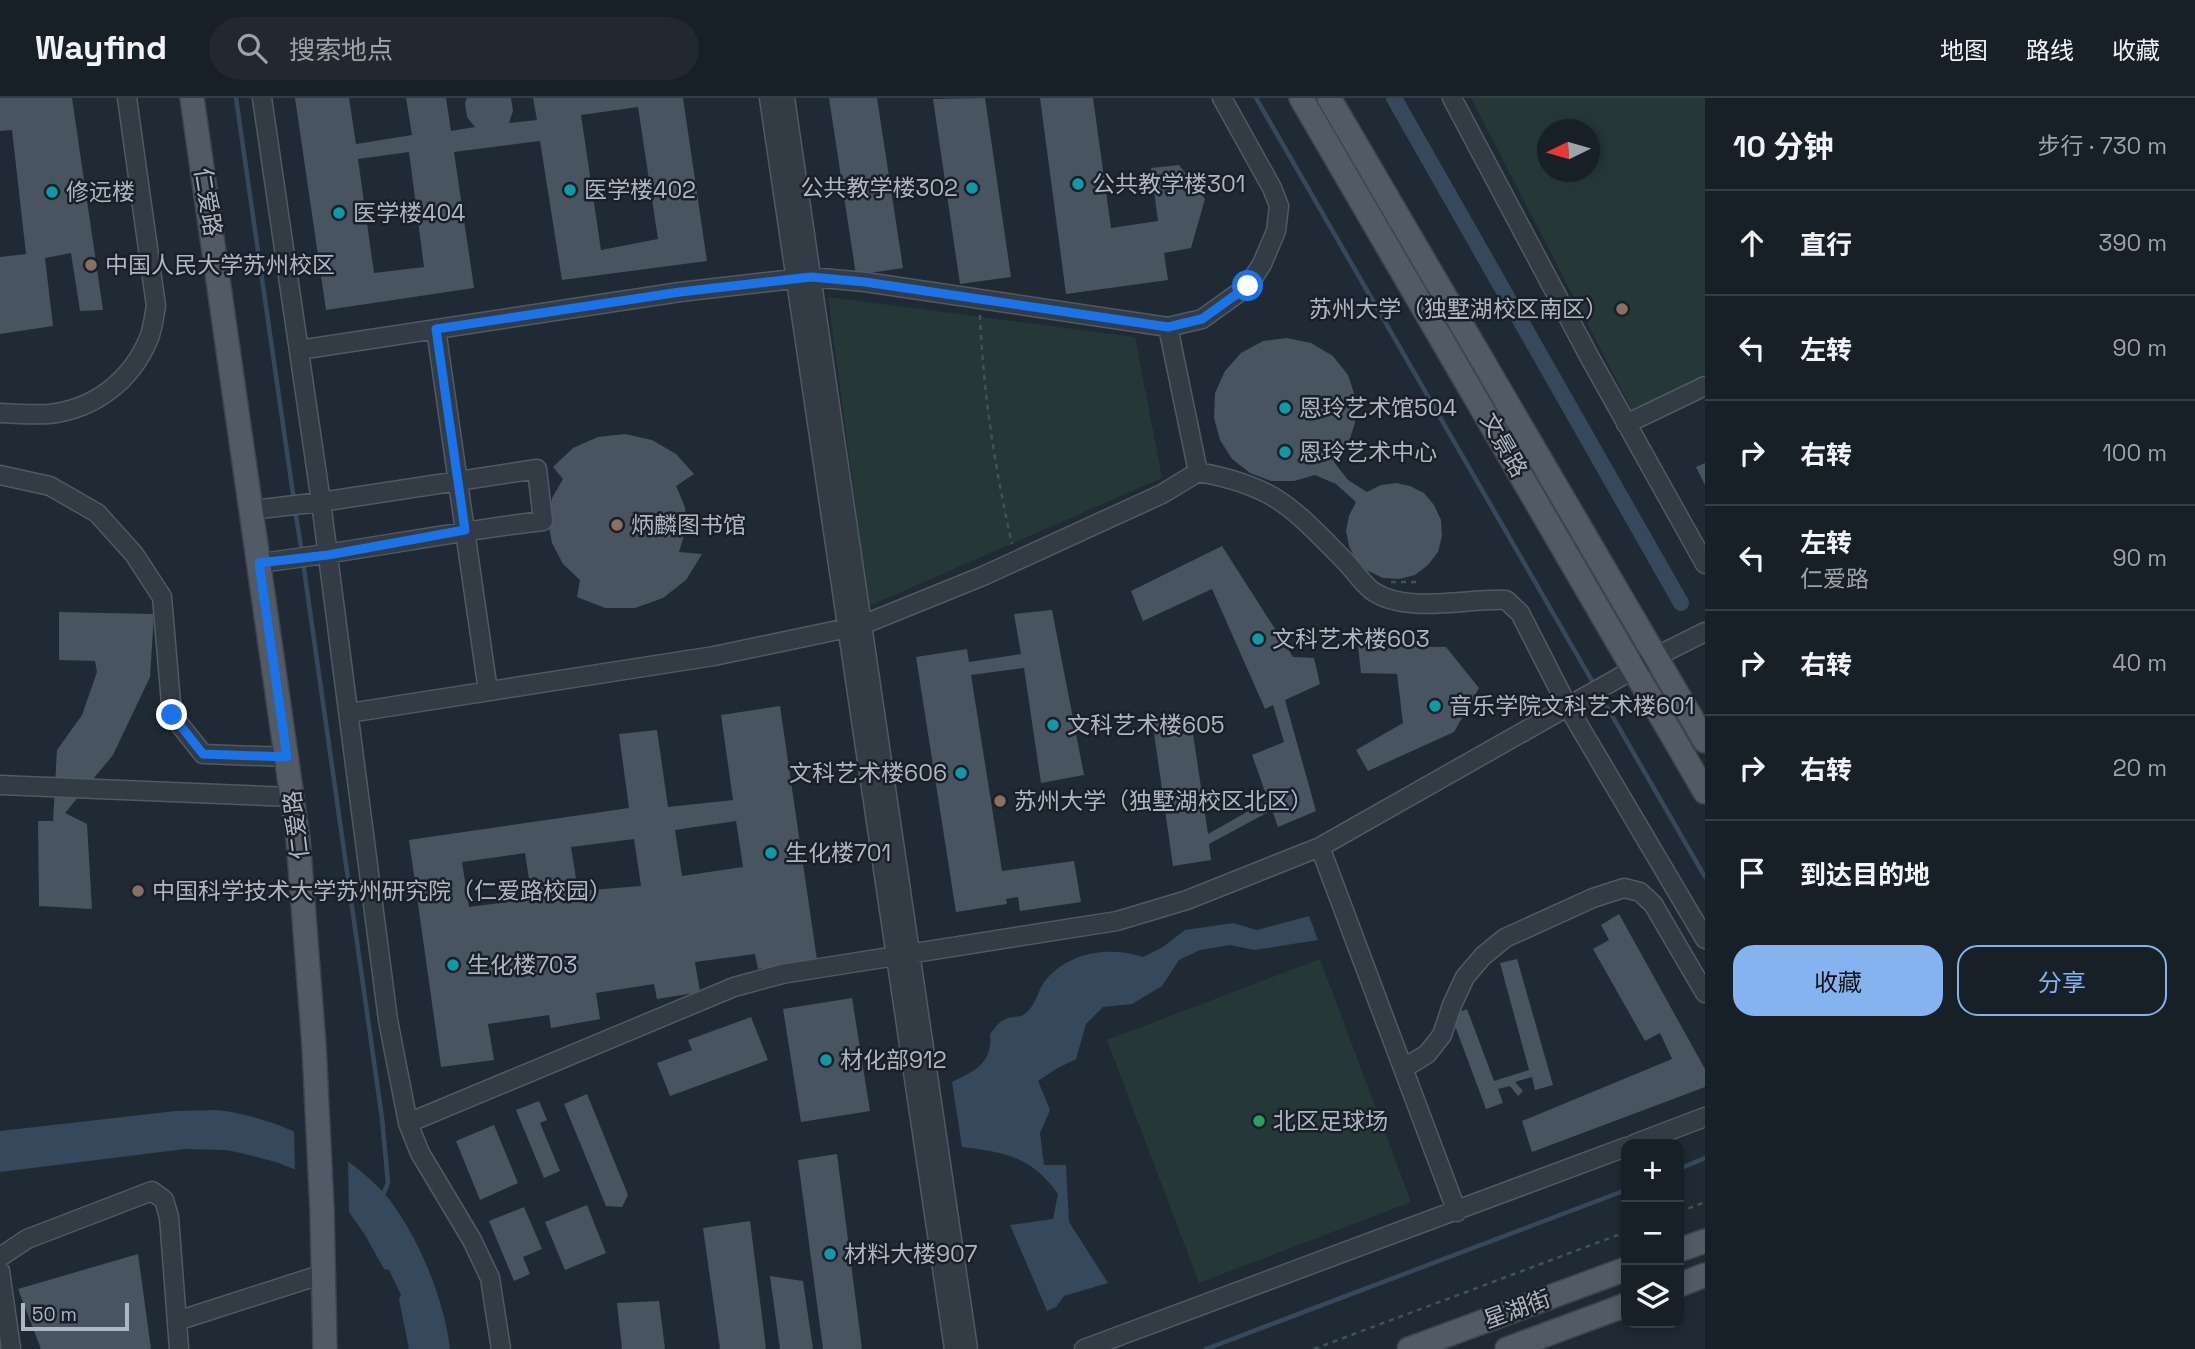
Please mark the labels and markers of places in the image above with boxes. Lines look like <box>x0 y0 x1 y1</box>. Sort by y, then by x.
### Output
place label: 公共教学楼301 <box>1092 169 1245 199</box>
place label: 公共教学楼302 <box>800 173 958 203</box>
place label: 医学楼402 <box>584 175 696 205</box>
marker: 公共教学楼301 <box>1070 176 1086 192</box>
place label: 修远楼 <box>66 177 135 207</box>
marker: 公共教学楼302 <box>964 180 980 196</box>
marker: 医学楼402 <box>562 182 578 198</box>
marker: 修远楼 <box>44 184 60 200</box>
place label: 医学楼404 <box>353 198 466 228</box>
marker: 医学楼404 <box>331 205 347 221</box>
place label: 中国人民大学苏州校区 <box>105 250 335 280</box>
marker: 中国人民大学苏州校区 <box>83 257 99 273</box>
place label: 苏州大学（独墅湖校区南区） <box>1309 294 1608 324</box>
marker: 苏州大学（独墅湖校区南区） <box>1614 301 1630 317</box>
place label: 恩玲艺术馆504 <box>1299 393 1457 423</box>
marker: 恩玲艺术馆504 <box>1277 400 1293 416</box>
place label: 恩玲艺术中心 <box>1299 437 1437 467</box>
marker: 恩玲艺术中心 <box>1277 444 1293 460</box>
place label: 炳麟图书馆 <box>631 510 746 540</box>
marker: 炳麟图书馆 <box>609 517 625 533</box>
place label: 文科艺术楼603 <box>1272 624 1430 654</box>
marker: 文科艺术楼603 <box>1250 631 1266 647</box>
place label: 音乐学院文科艺术楼601 <box>1449 691 1694 721</box>
marker: 音乐学院文科艺术楼601 <box>1427 698 1443 714</box>
place label: 文科艺术楼605 <box>1067 710 1225 740</box>
marker: 文科艺术楼605 <box>1045 717 1061 733</box>
place label: 文科艺术楼606 <box>789 758 947 788</box>
marker: 文科艺术楼606 <box>953 765 969 781</box>
place label: 苏州大学（独墅湖校区北区） <box>1014 786 1313 816</box>
marker: 苏州大学（独墅湖校区北区） <box>992 793 1008 809</box>
place label: 生化楼701 <box>785 838 891 868</box>
marker: 生化楼701 <box>763 845 779 861</box>
place label: 中国科学技术大学苏州研究院（仁爱路校园） <box>152 876 612 906</box>
marker: 中国科学技术大学苏州研究院（仁爱路校园） <box>130 883 146 899</box>
place label: 生化楼703 <box>467 950 577 980</box>
marker: 生化楼703 <box>445 957 461 973</box>
place label: 材化部912 <box>840 1045 947 1075</box>
marker: 材化部912 <box>818 1052 834 1068</box>
place label: 北区足球场 <box>1273 1106 1388 1136</box>
marker: 北区足球场 <box>1251 1113 1267 1129</box>
place label: 材料大楼907 <box>844 1239 977 1269</box>
marker: 材料大楼907 <box>822 1246 838 1262</box>

